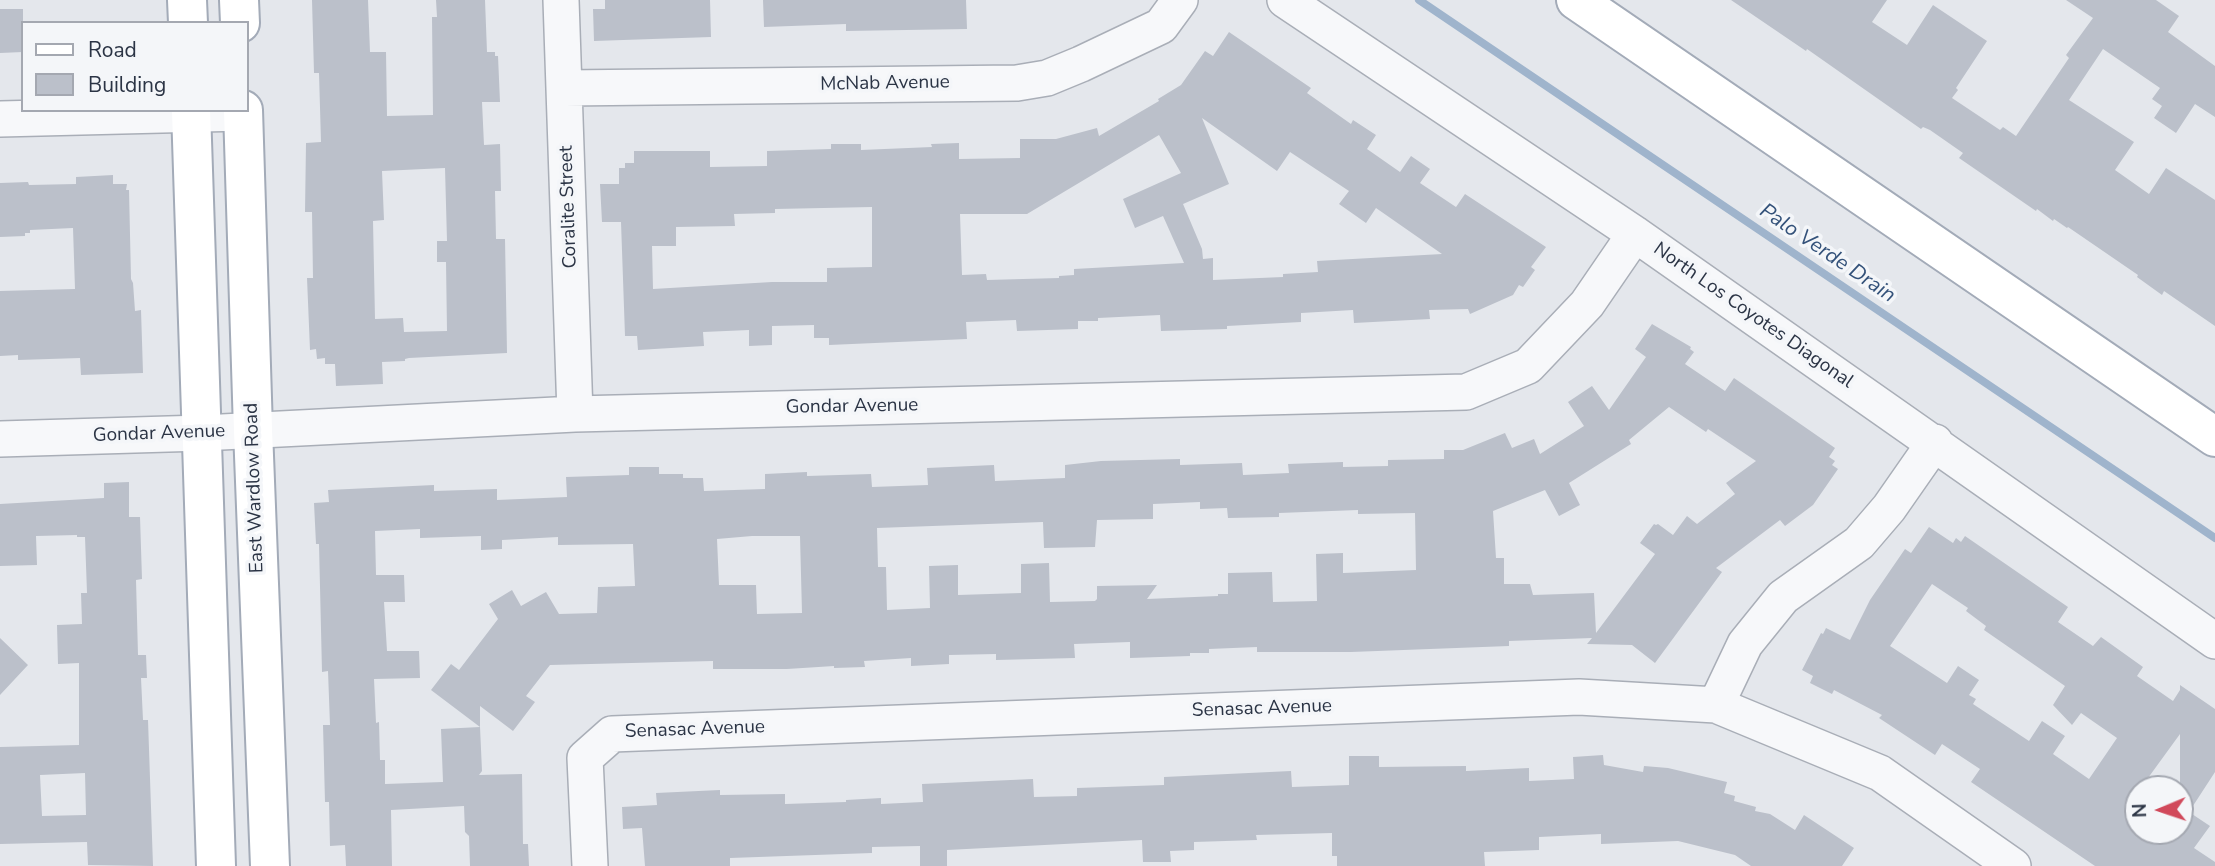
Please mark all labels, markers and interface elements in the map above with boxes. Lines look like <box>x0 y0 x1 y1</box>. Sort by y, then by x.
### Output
legend <box>21 21 248 112</box>
text: Road <box>88 36 137 64</box>
text: Building <box>88 71 166 99</box>
street label: McNab Avenue <box>820 71 950 97</box>
street label: Coralite Street <box>555 145 583 269</box>
water label: Palo Verde Drain <box>1754 199 1900 309</box>
street label: North Los Coyotes Diagonal <box>1649 238 1857 394</box>
street label: Gondar Avenue <box>785 394 919 420</box>
street label: East Wardlow Road <box>241 403 269 573</box>
street label: Gondar Avenue <box>92 420 226 448</box>
street label: Senasac Avenue <box>1192 695 1332 723</box>
street label: Senasac Avenue <box>625 716 765 744</box>
north arrow <box>2124 775 2194 845</box>
text: N <box>2127 803 2153 818</box>

